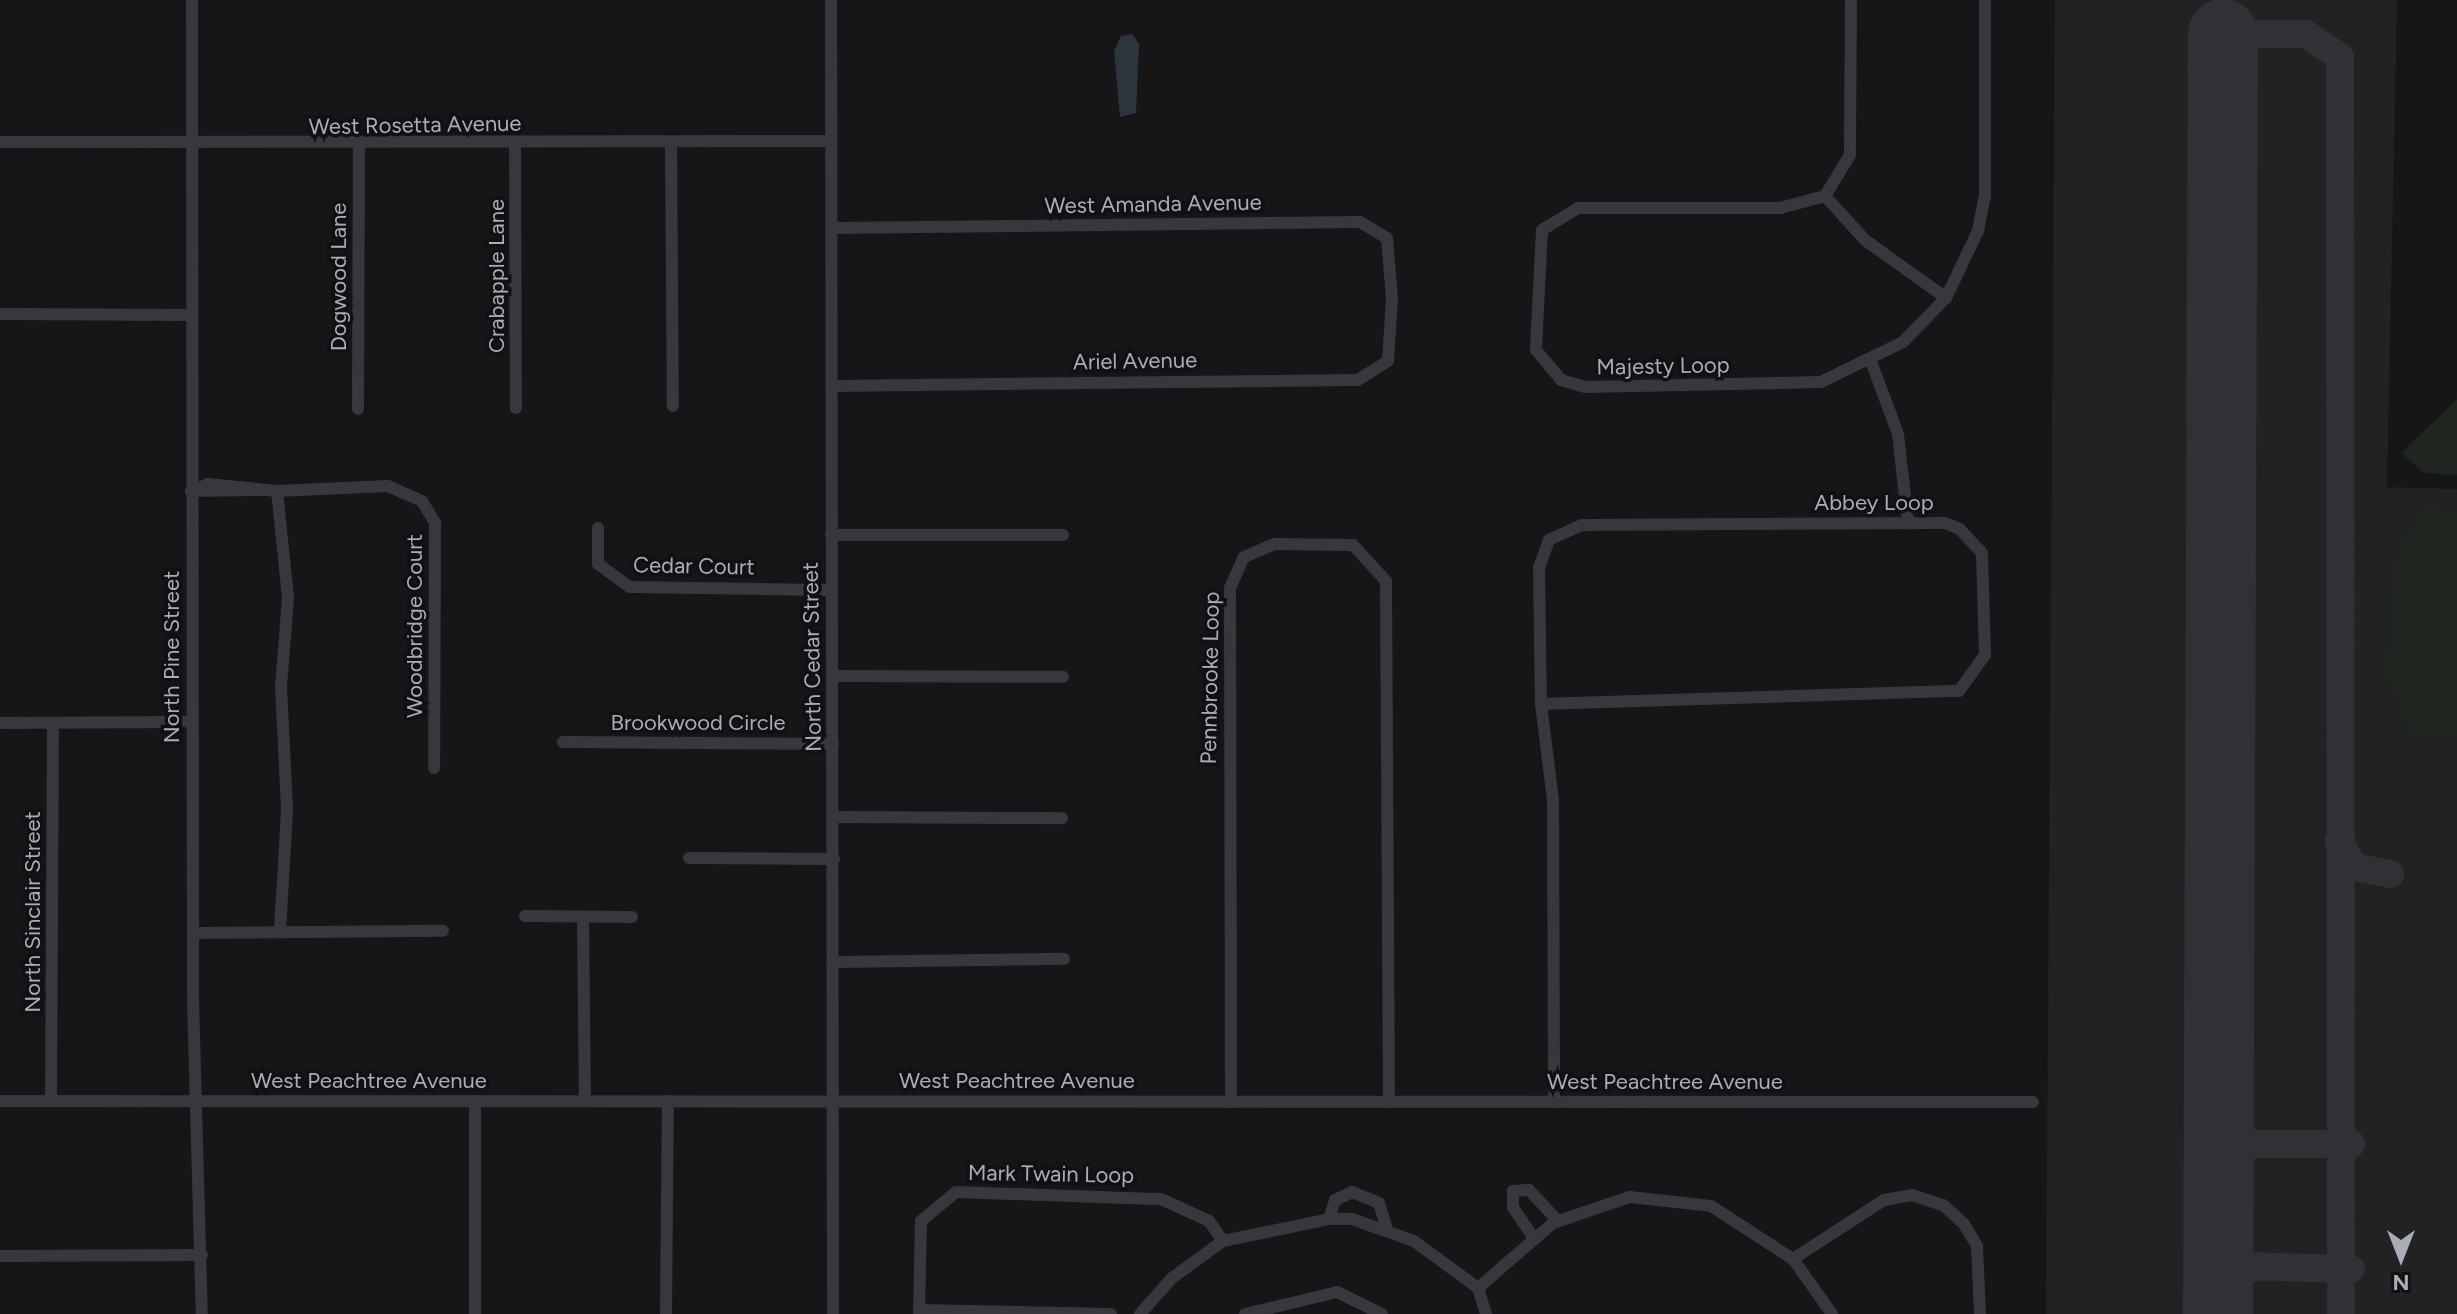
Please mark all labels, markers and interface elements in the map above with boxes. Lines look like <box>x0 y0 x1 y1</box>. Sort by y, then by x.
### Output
street label: West Rosetta Avenue <box>308 110 522 140</box>
street label: West Amanda Avenue <box>1044 189 1262 219</box>
street label: Crabapple Lane <box>484 199 510 353</box>
street label: Dogwood Lane <box>326 203 352 351</box>
street label: Ariel Avenue <box>1073 347 1197 375</box>
street label: Majesty Loop <box>1596 352 1730 380</box>
street label: Abbey Loop <box>1814 490 1934 516</box>
street label: Woodbridge Court <box>402 534 428 718</box>
street label: Cedar Court <box>633 552 755 580</box>
street label: North Cedar Street <box>797 562 827 752</box>
street label: North Pine Street <box>159 571 185 743</box>
street label: Pennbrooke Loop <box>1195 591 1225 765</box>
street label: Brookwood Circle <box>610 710 786 736</box>
street label: North Sinclair Street <box>20 811 46 1013</box>
street label: West Peachtree Avenue <box>251 1068 487 1094</box>
street label: West Peachtree Avenue <box>899 1068 1135 1094</box>
street label: West Peachtree Avenue <box>1547 1069 1783 1095</box>
street label: Mark Twain Loop <box>968 1159 1134 1189</box>
north arrow <box>2361 1218 2441 1298</box>
text: N <box>2393 1269 2410 1296</box>

